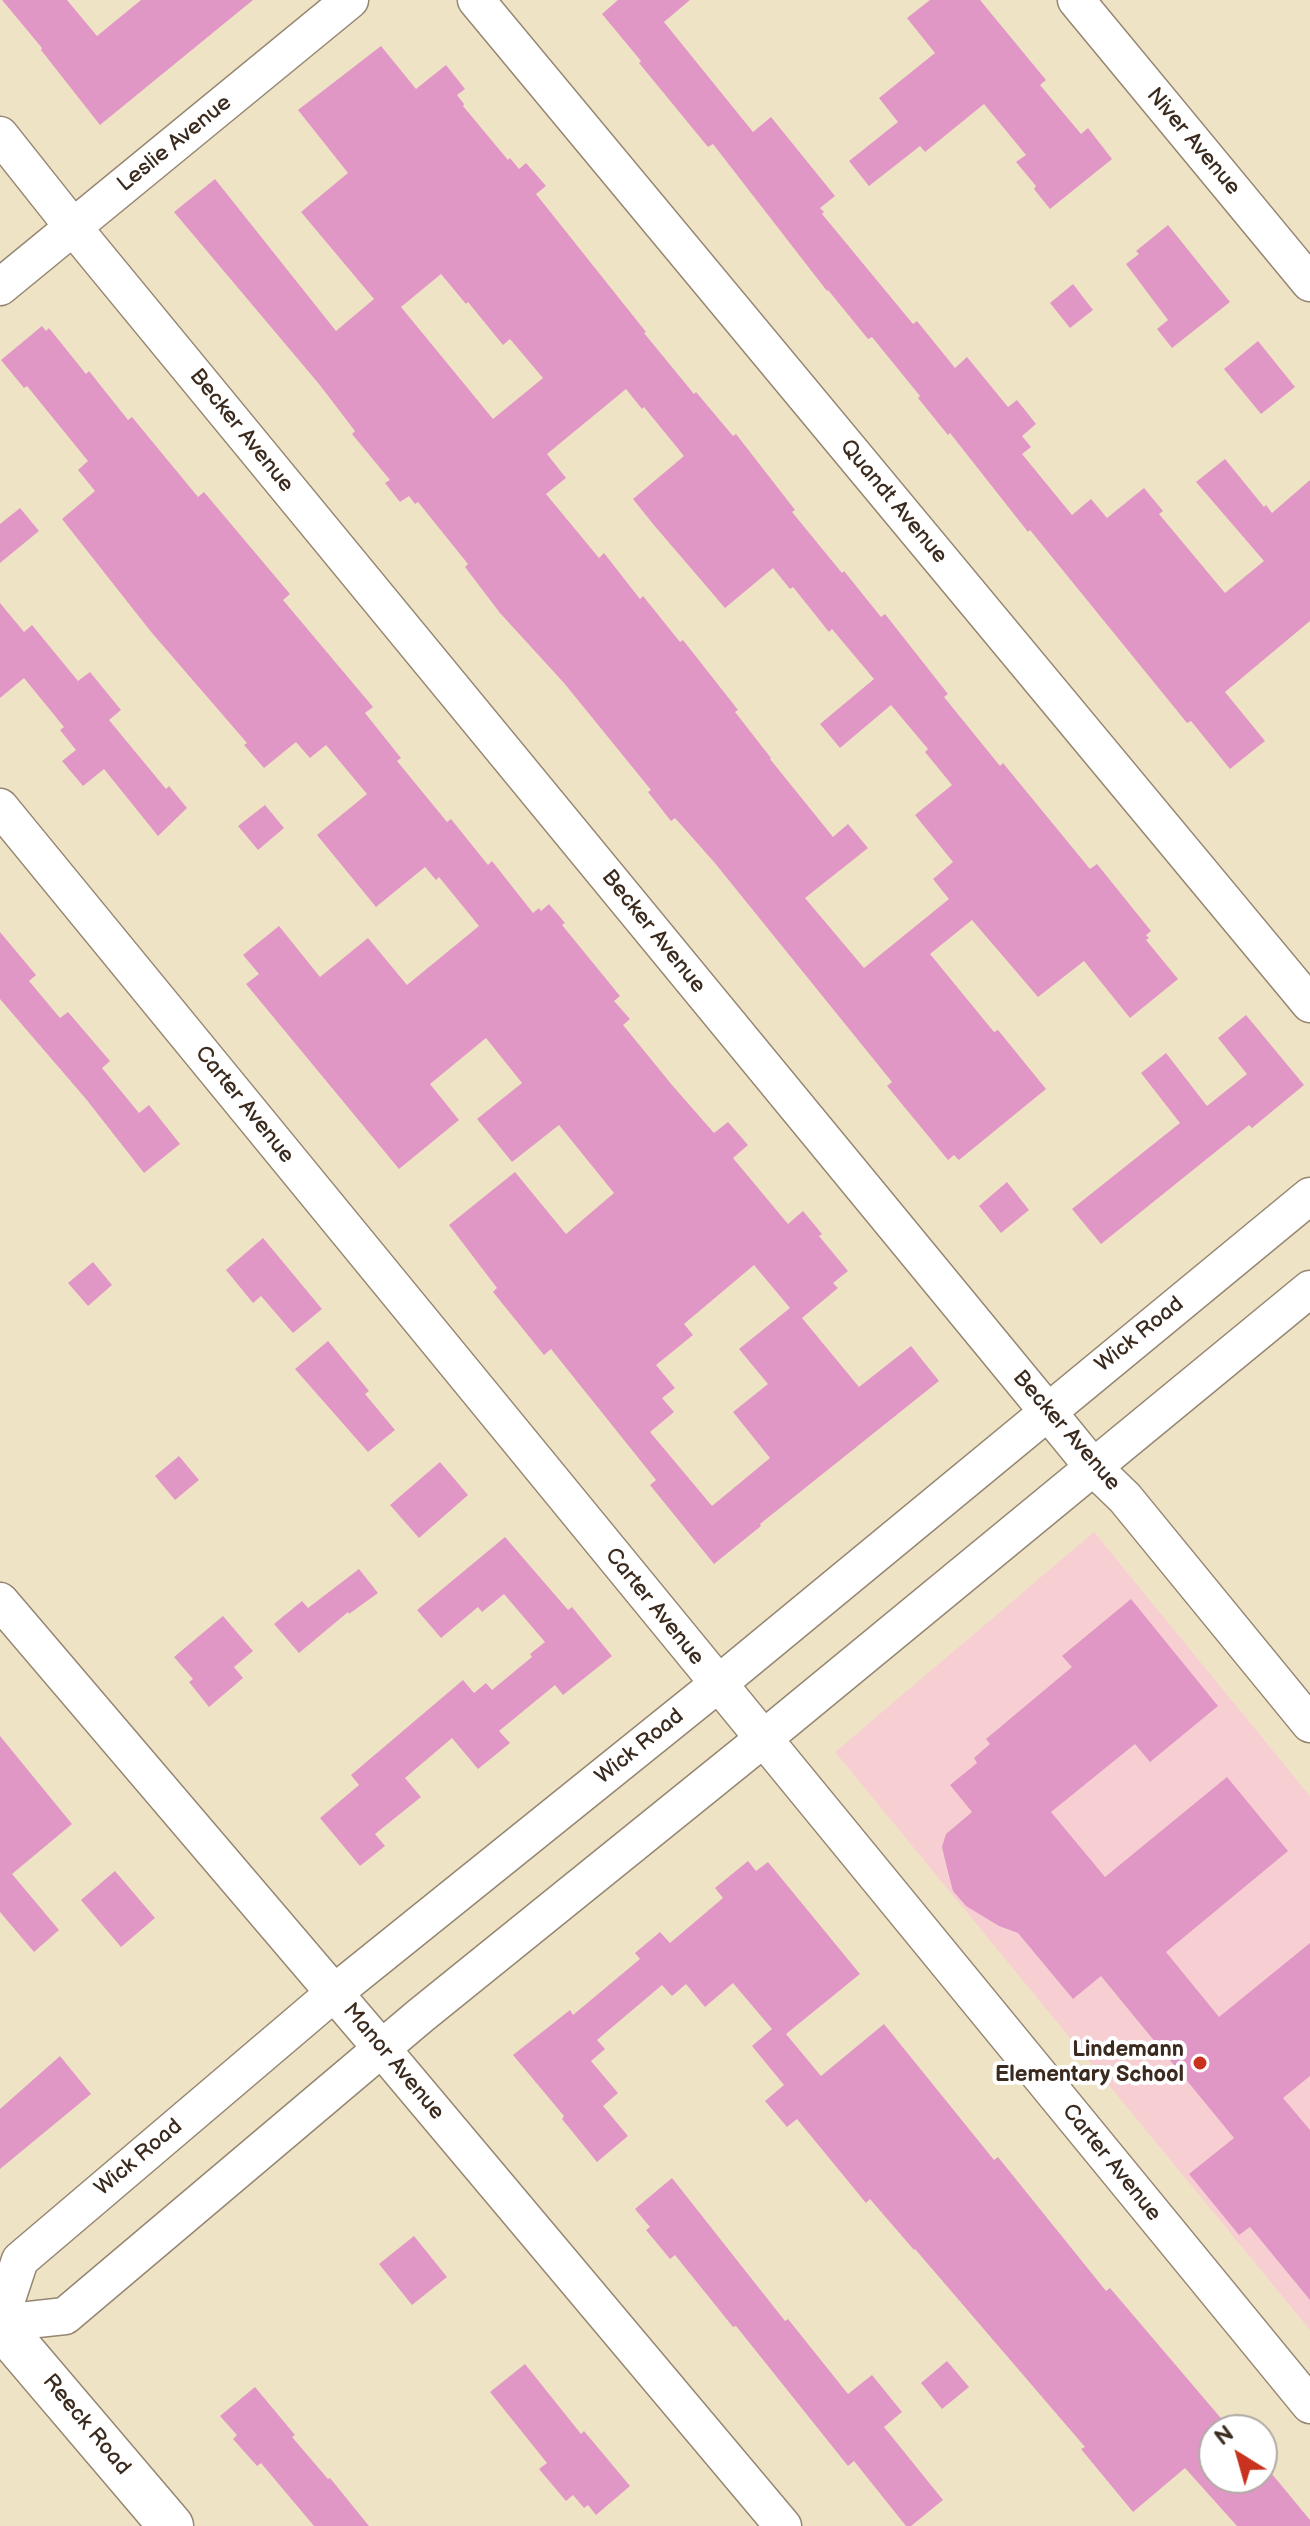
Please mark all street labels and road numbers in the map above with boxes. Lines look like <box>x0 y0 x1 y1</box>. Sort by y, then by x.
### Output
street label: Niver Avenue <box>1140 83 1246 201</box>
street label: Leslie Avenue <box>113 90 237 198</box>
street label: Becker Avenue <box>183 364 299 498</box>
street label: Quandt Avenue <box>834 435 952 569</box>
street label: Becker Avenue <box>595 865 711 999</box>
street label: Carter Avenue <box>189 1041 299 1169</box>
street label: Wick Road <box>1091 1291 1189 1379</box>
street label: Becker Avenue <box>1007 1365 1125 1497</box>
street label: Carter Avenue <box>599 1543 709 1671</box>
street label: Wick Road <box>591 1703 689 1791</box>
street label: Manor Avenue <box>337 1998 449 2126</box>
street label: Carter Avenue <box>1056 2099 1166 2227</box>
street label: Wick Road <box>90 2114 188 2202</box>
street label: Reeck Road <box>36 2369 136 2481</box>

